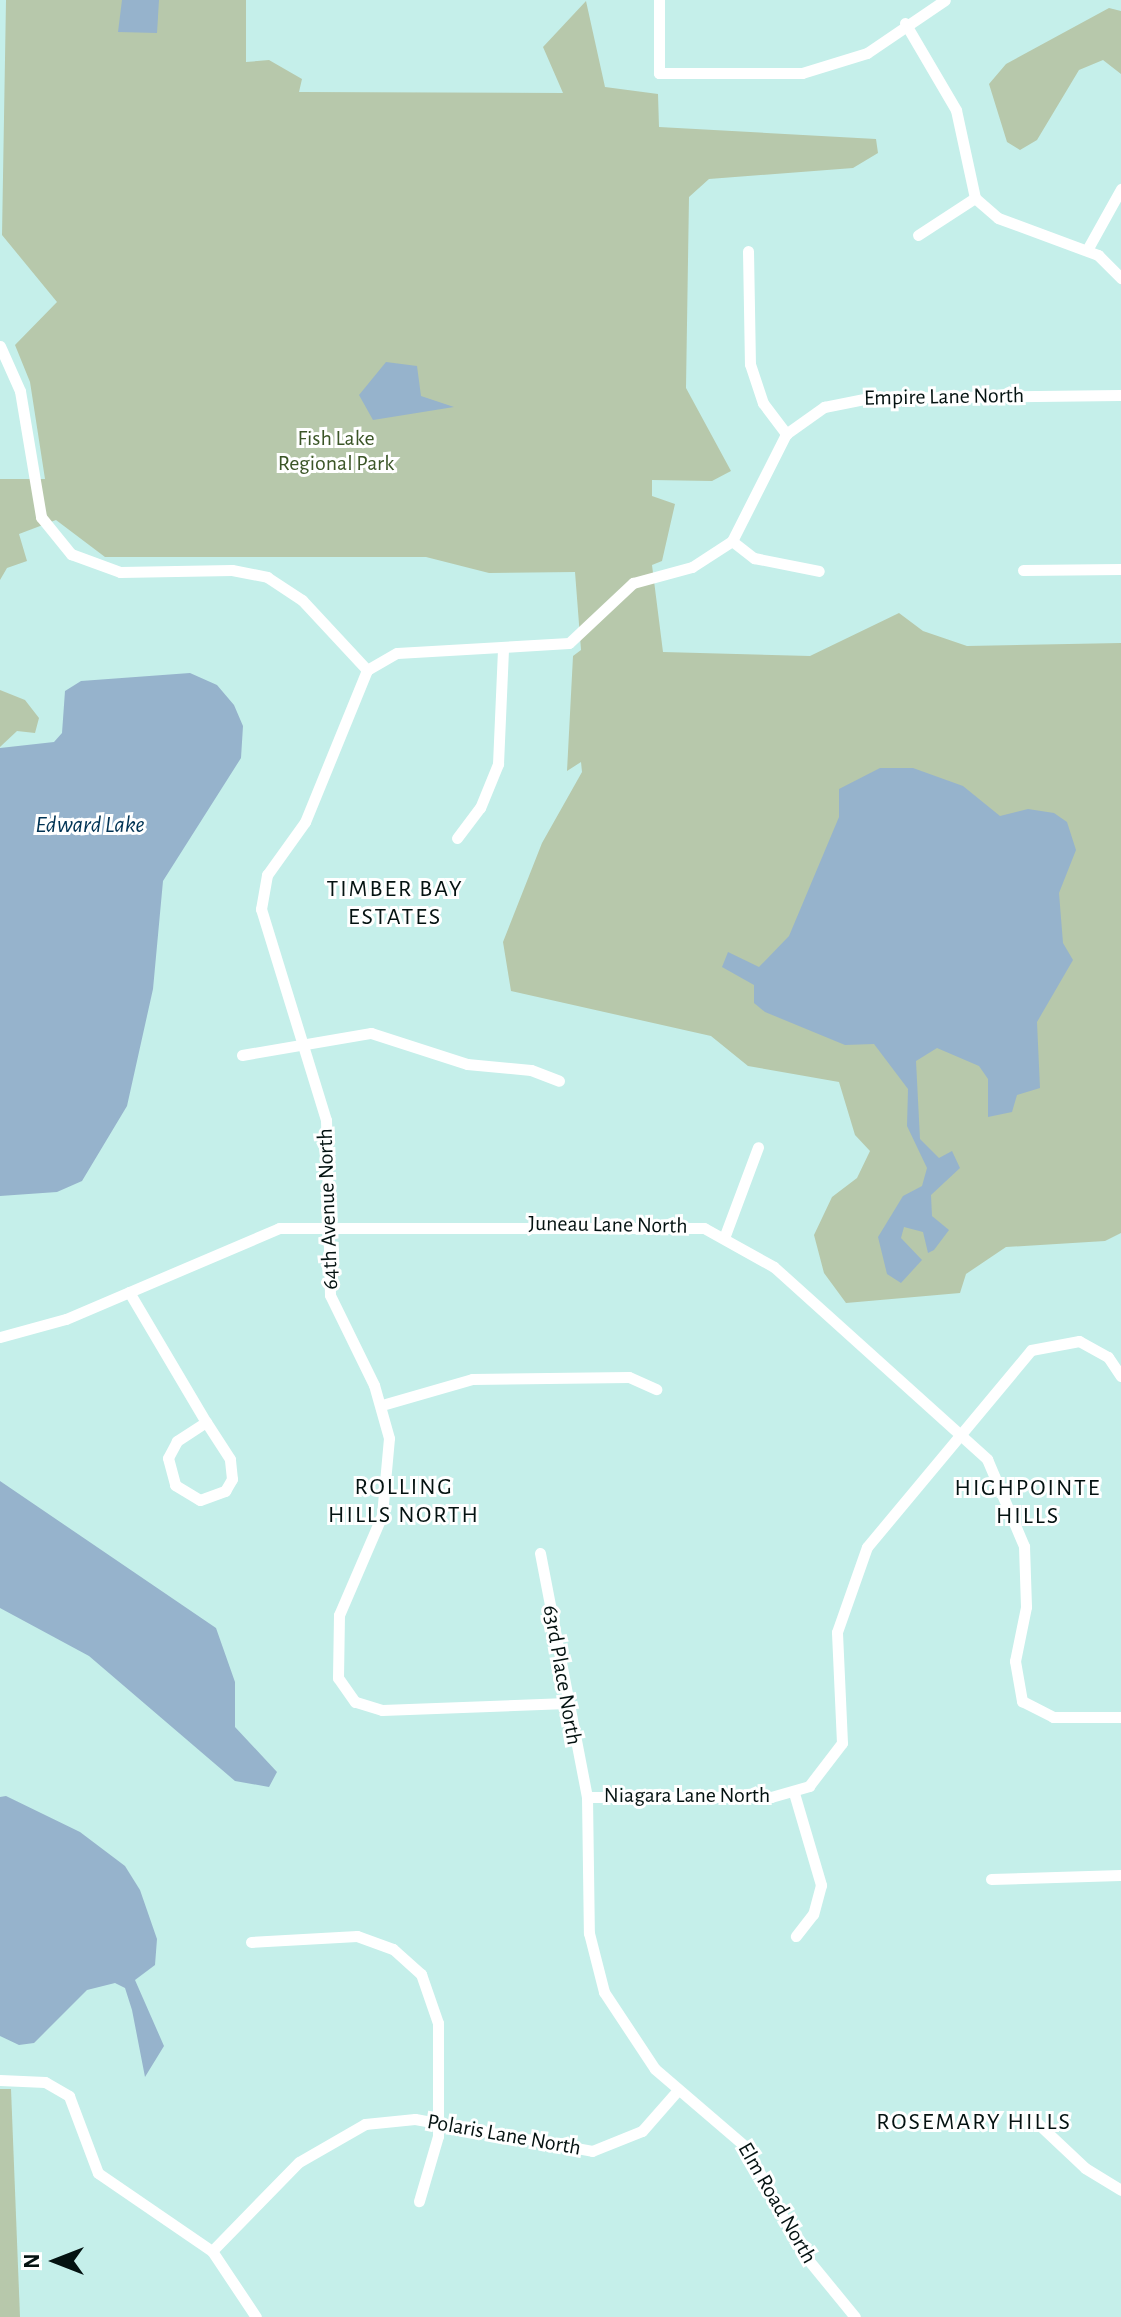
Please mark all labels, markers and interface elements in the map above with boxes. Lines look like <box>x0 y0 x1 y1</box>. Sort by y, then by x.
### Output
street label: Empire Lane North <box>864 382 1024 412</box>
park label: Fish Lake Regional Park <box>278 425 394 476</box>
water label: Edward Lake <box>35 812 145 840</box>
district label: TIMBER BAY ESTATES <box>326 876 464 932</box>
street label: 64th Avenue North <box>312 1128 344 1290</box>
street label: Juneau Lane North <box>528 1210 688 1240</box>
district label: ROLLING HILLS NORTH <box>328 1474 480 1530</box>
district label: HIGHPOINTE HILLS <box>955 1475 1101 1531</box>
street label: 63rd Place North <box>537 1603 587 1747</box>
street label: Niagara Lane North <box>604 1783 770 1809</box>
street label: Polaris Lane North <box>425 2108 583 2162</box>
district label: ROSEMARY HILLS <box>876 2109 1072 2137</box>
street label: Elm Road North <box>732 2138 822 2268</box>
north arrow <box>16 2221 96 2301</box>
text: N <box>21 2253 43 2269</box>

